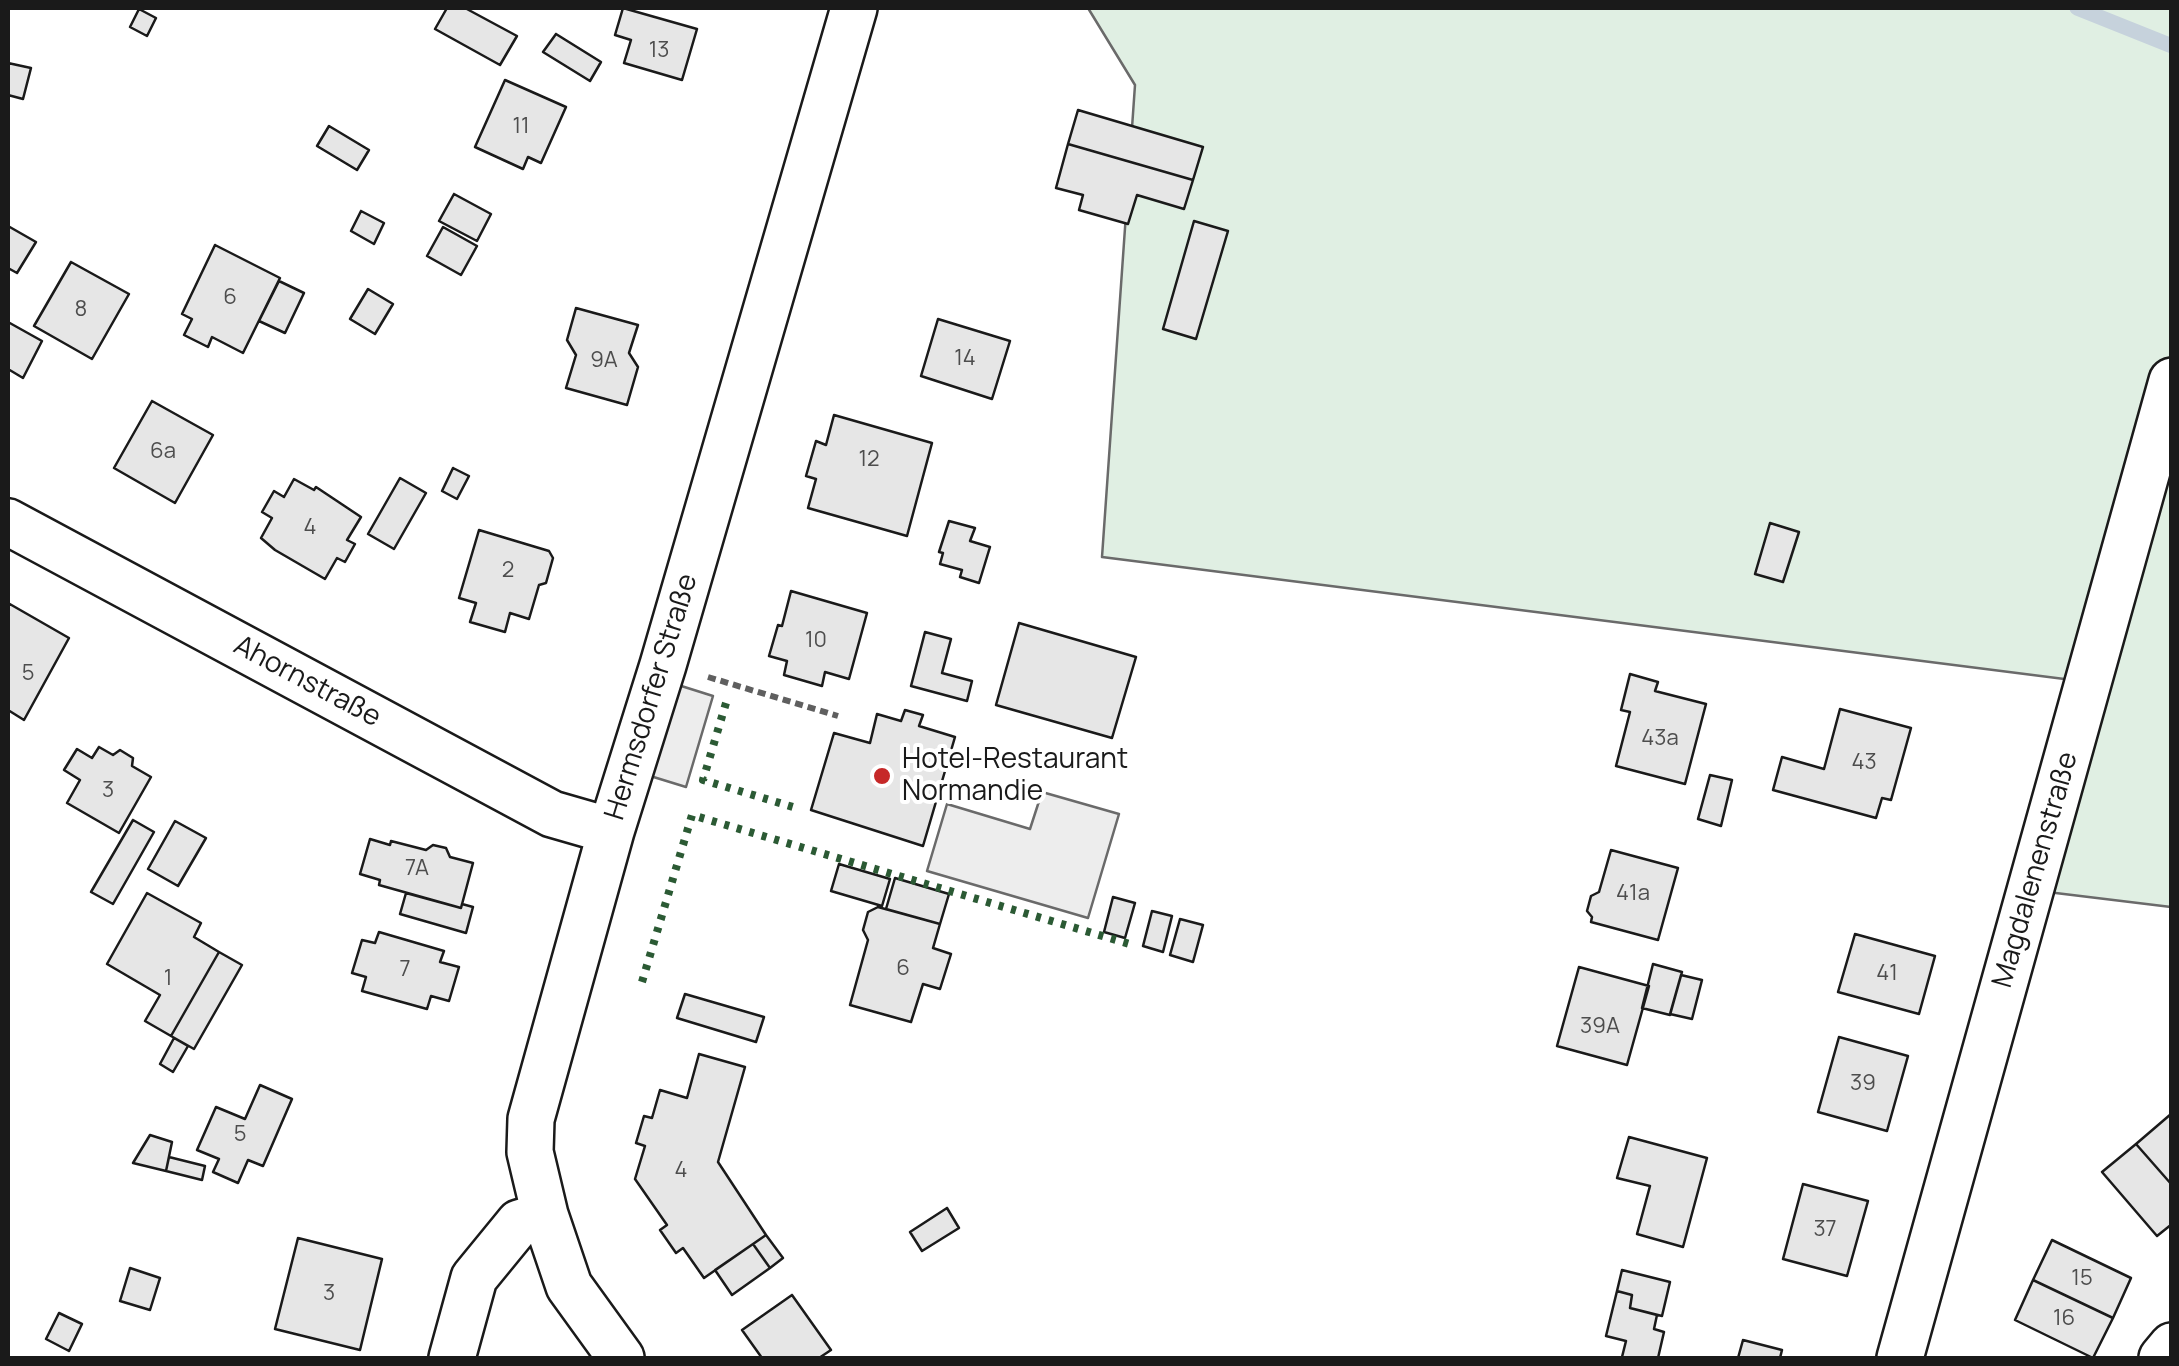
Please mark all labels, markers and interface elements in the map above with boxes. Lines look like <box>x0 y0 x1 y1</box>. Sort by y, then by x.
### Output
house number: 13 <box>649 38 669 64</box>
house number: 11 <box>512 114 530 140</box>
house number: 6 <box>223 285 237 311</box>
house number: 8 <box>75 297 87 323</box>
house number: 14 <box>954 346 976 372</box>
house number: 9A <box>590 348 618 374</box>
house number: 6a <box>150 439 176 465</box>
house number: 12 <box>858 447 880 473</box>
house number: 4 <box>304 515 316 541</box>
house number: 2 <box>502 558 514 584</box>
street label: Hermsdorfer Straße <box>599 570 705 824</box>
house number: 10 <box>805 628 827 654</box>
street label: Ahornstraße <box>228 629 386 735</box>
house number: 5 <box>22 661 34 687</box>
house number: 43a <box>1641 726 1679 752</box>
place label: Hotel-Restaurant Normandie <box>902 743 1128 809</box>
street label: Magdalenenstraße <box>1986 748 2086 992</box>
house number: 43 <box>1851 750 1877 776</box>
marker: Hotel-Restaurant Normandie <box>871 765 893 787</box>
house number: 3 <box>102 778 114 804</box>
house number: 7A <box>405 856 429 882</box>
house number: 41a <box>1616 881 1650 907</box>
house number: 6 <box>896 956 910 982</box>
house number: 7 <box>399 957 411 983</box>
house number: 41 <box>1876 961 1898 987</box>
house number: 1 <box>164 966 172 992</box>
house number: 39A <box>1580 1014 1620 1040</box>
house number: 39 <box>1850 1071 1876 1097</box>
house number: 5 <box>234 1122 246 1148</box>
house number: 4 <box>675 1158 687 1184</box>
house number: 37 <box>1813 1217 1837 1243</box>
house number: 15 <box>2071 1266 2093 1292</box>
house number: 3 <box>323 1281 335 1307</box>
house number: 16 <box>2053 1306 2075 1332</box>

